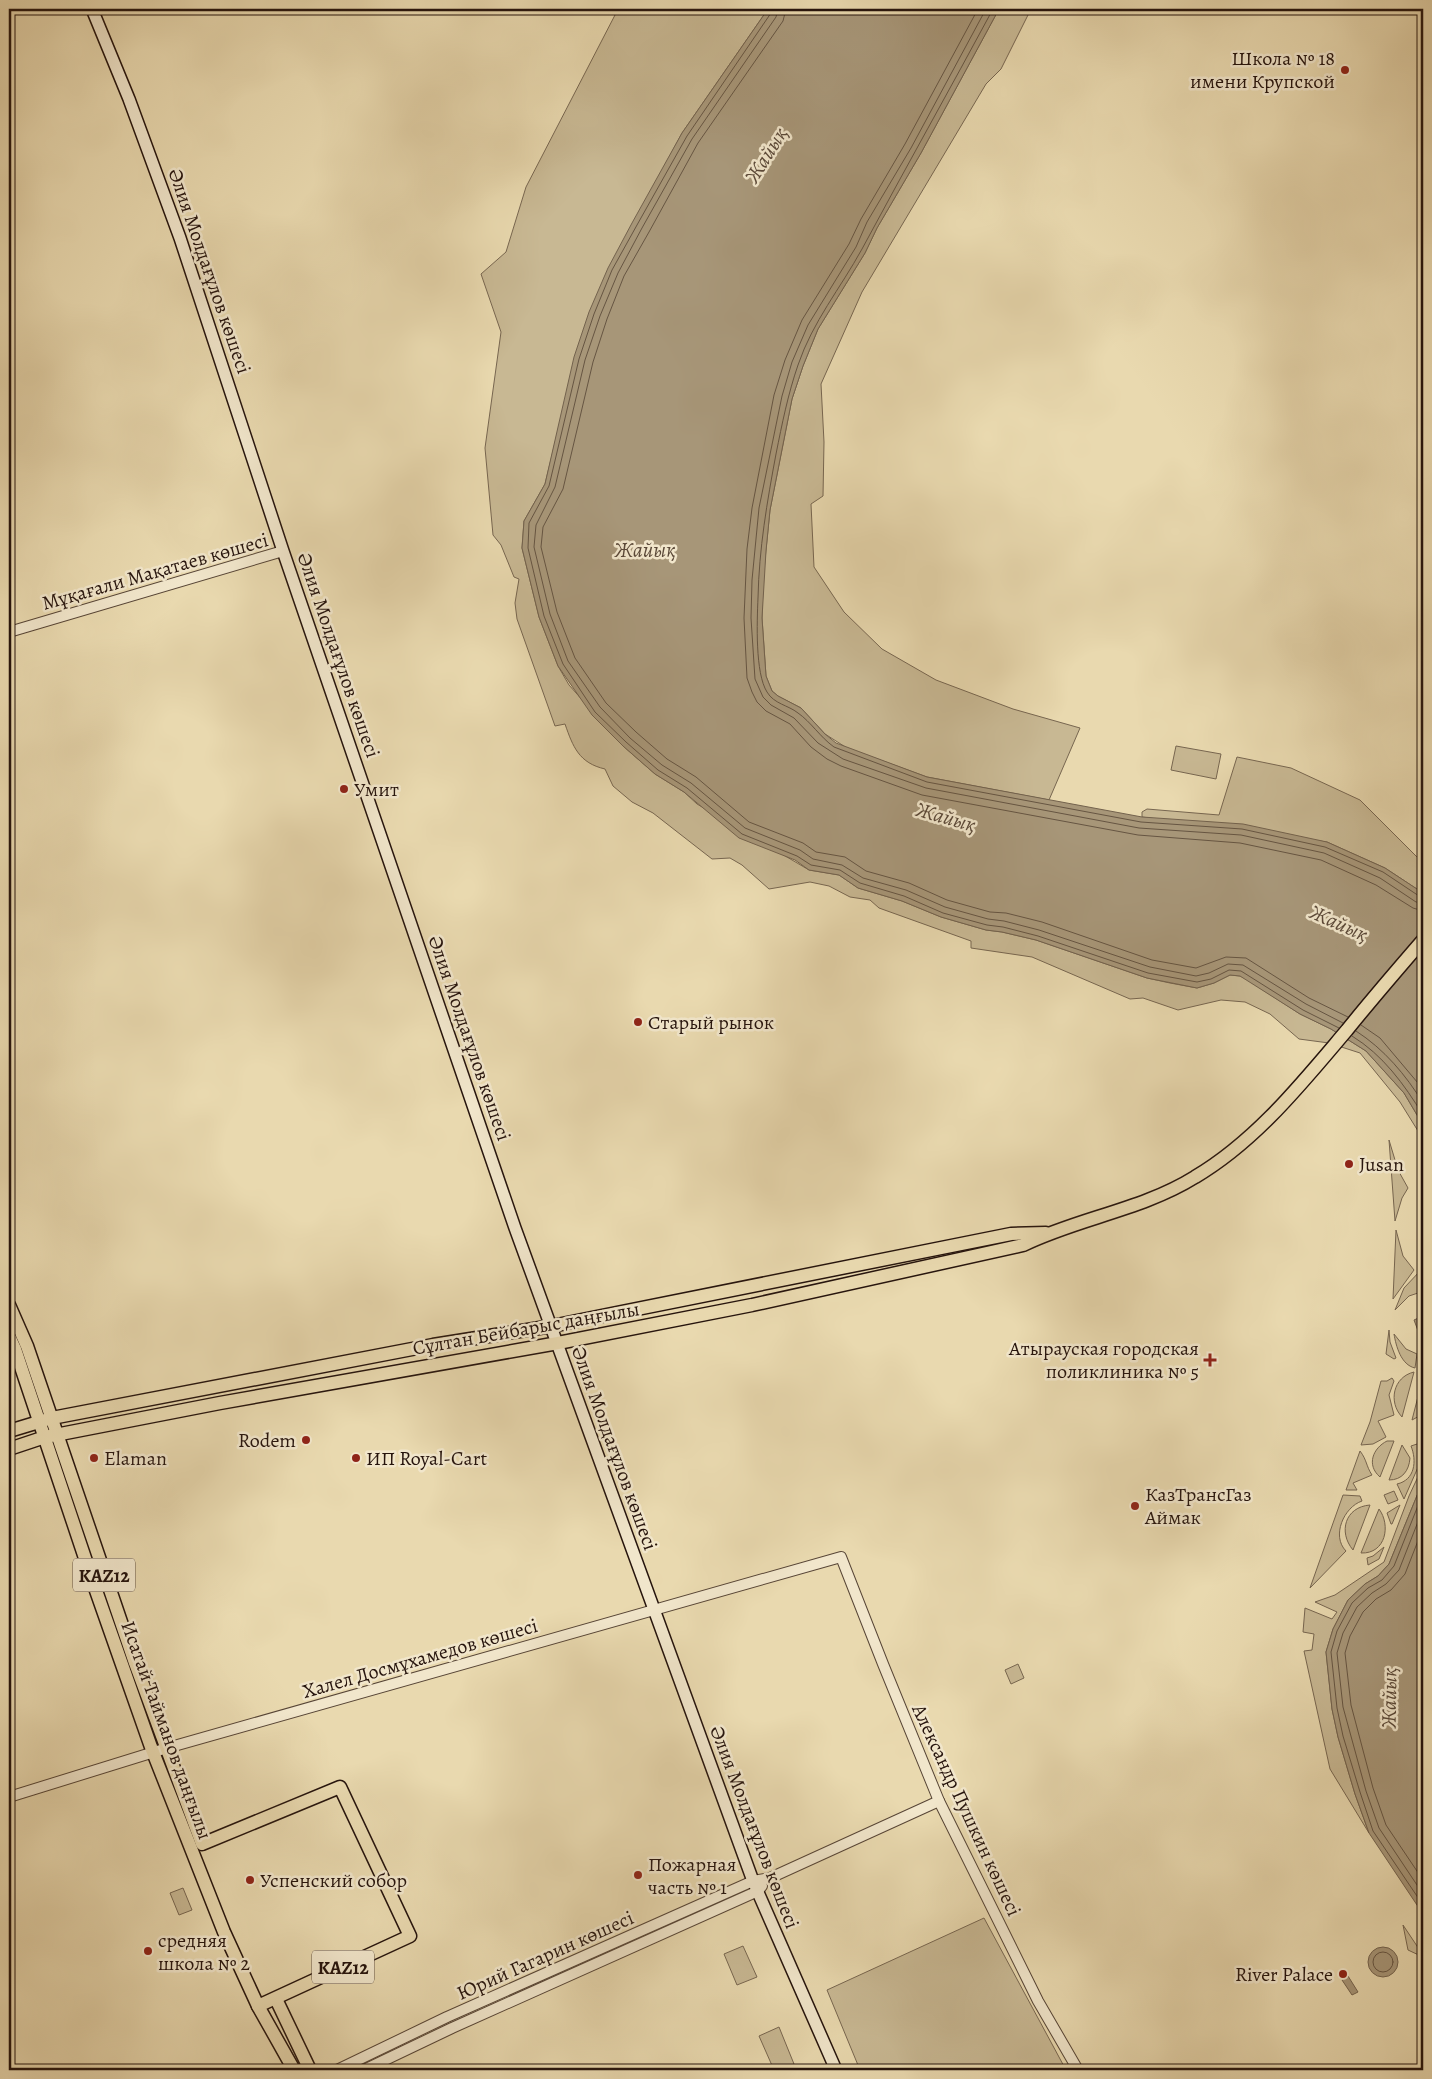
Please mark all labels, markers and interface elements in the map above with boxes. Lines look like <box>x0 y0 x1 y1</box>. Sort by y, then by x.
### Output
place label: Школа № 18 имени Крупской <box>1190 45 1335 95</box>
marker: Школа № 18 имени Крупской <box>1339 64 1351 76</box>
water label: Жайық <box>737 122 794 189</box>
street label: Әлия Молдағұлов көшесі <box>162 165 257 377</box>
street label: Мұқағали Мақатаев көшесі <box>39 526 271 617</box>
water label: Жайық <box>613 536 676 564</box>
street label: Әлия Молдағұлов көшесі <box>291 549 386 761</box>
place label: Умит <box>354 776 399 803</box>
marker: Умит <box>338 783 350 795</box>
water label: Жайық <box>912 795 979 839</box>
water label: Жайық <box>1305 897 1373 948</box>
street label: Әлия Молдағұлов көшесі <box>422 932 517 1144</box>
place label: Старый рынок <box>648 1009 774 1036</box>
marker: Старый рынок <box>632 1016 644 1028</box>
place label: Jusan <box>1359 1151 1404 1178</box>
marker: Jusan <box>1343 1158 1355 1170</box>
street label: Сұлтан Бейбарыс даңғылы <box>411 1295 642 1362</box>
place label: Атырауская городская поликлиника № 5 <box>1008 1335 1199 1385</box>
street label: Әлия Молдағұлов көшесі <box>565 1342 664 1554</box>
marker: Атырауская городская поликлиника № 5 <box>1203 1353 1217 1367</box>
place label: Rodem <box>238 1427 296 1454</box>
marker: Rodem <box>300 1434 312 1446</box>
place label: Elaman <box>104 1445 167 1472</box>
place label: ИП Royal-Cart <box>366 1445 487 1472</box>
marker: Elaman <box>88 1452 100 1464</box>
marker: ИП Royal-Cart <box>350 1452 362 1464</box>
place label: КазТрансГаз Аймак <box>1144 1481 1252 1531</box>
marker: КазТрансГаз Аймак <box>1129 1500 1141 1512</box>
road number: KAZ12 <box>73 1558 135 1592</box>
street label: Халел Досмұхамедов көшесі <box>299 1612 541 1705</box>
street label: Исатай Тайманов даңғылы <box>114 1617 219 1843</box>
water label: Жайық <box>1374 1667 1404 1730</box>
street label: Александр Пушкин көшесі <box>905 1699 1028 1921</box>
street label: Әлия Молдағұлов көшесі <box>703 1722 806 1933</box>
place label: Пожарная часть № 1 <box>648 1851 736 1901</box>
place label: Успенский собор <box>260 1867 407 1894</box>
marker: Пожарная часть № 1 <box>632 1869 644 1881</box>
marker: Успенский собор <box>244 1874 256 1886</box>
street label: Юрий Гагарин көшесі <box>452 1904 638 2007</box>
place label: cредняя школа № 2 <box>158 1927 251 1977</box>
marker: cредняя школа № 2 <box>142 1945 154 1957</box>
road number: KAZ12 <box>312 1950 374 1984</box>
place label: River Palace <box>1235 1961 1333 1988</box>
marker: River Palace <box>1337 1968 1349 1980</box>

